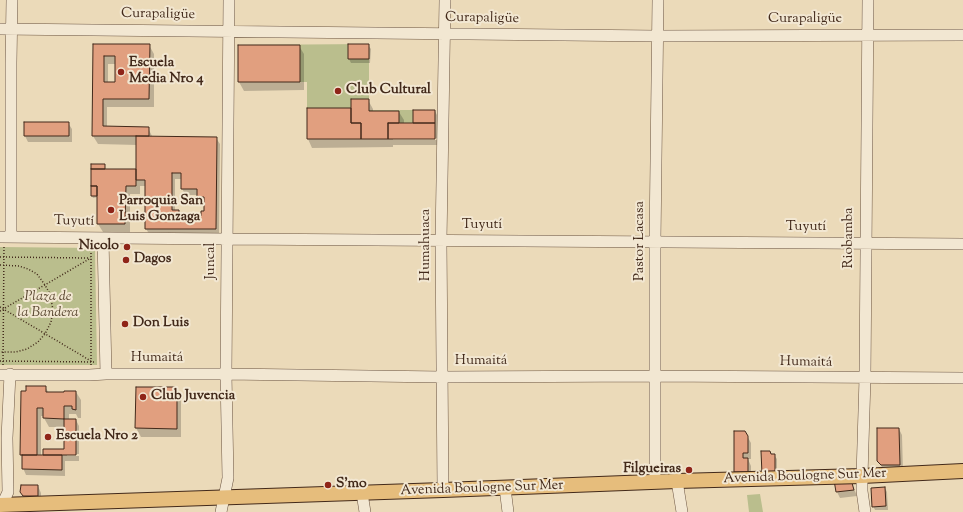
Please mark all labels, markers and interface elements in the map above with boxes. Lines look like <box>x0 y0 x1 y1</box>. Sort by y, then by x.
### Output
street label: Curapaligüe <box>121 6 195 24</box>
street label: Curapaligüe <box>445 10 519 28</box>
street label: Curapaligüe <box>768 12 842 28</box>
place label: Escuela Media Nro 4 <box>129 56 204 88</box>
marker: Escuela Media Nro 4 <box>116 67 126 77</box>
place label: Club Cultural <box>346 83 431 99</box>
marker: Club Cultural <box>333 86 343 96</box>
place label: Parroquia San Luis Gonzaga <box>119 194 203 226</box>
street label: Pastor Lacasa <box>633 201 649 281</box>
marker: Parroquia San Luis Gonzaga <box>106 205 116 215</box>
street label: Riobamba <box>842 207 858 269</box>
street label: Humahuaca <box>419 209 435 281</box>
street label: Tuyutí <box>54 213 94 231</box>
street label: Tuyutí <box>462 218 502 234</box>
street label: Tuyutí <box>786 220 826 236</box>
place label: Nicolo <box>79 239 119 255</box>
marker: Nicolo <box>122 242 132 252</box>
street label: Juncal <box>204 243 220 279</box>
place label: Dagos <box>134 252 171 268</box>
marker: Dagos <box>121 255 131 265</box>
park label: Plaza de la Bandera <box>18 290 78 322</box>
place label: Don Luis <box>133 316 189 332</box>
marker: Don Luis <box>120 319 130 329</box>
street label: Humaitá <box>131 351 183 367</box>
street label: Humaitá <box>455 354 507 370</box>
street label: Humaitá <box>780 354 832 372</box>
place label: Club Juvencia <box>151 389 235 405</box>
marker: Club Juvencia <box>138 392 148 402</box>
place label: Escuela Nro 2 <box>56 429 138 445</box>
marker: Escuela Nro 2 <box>43 432 53 442</box>
place label: Filgueiras <box>623 462 681 478</box>
marker: Filgueiras <box>684 465 694 475</box>
street label: Avenida Boulogne Sur Mer <box>723 466 887 488</box>
place label: S'mo <box>336 477 367 493</box>
street label: Avenida Boulogne Sur Mer <box>400 478 564 500</box>
marker: S'mo <box>323 480 333 490</box>

